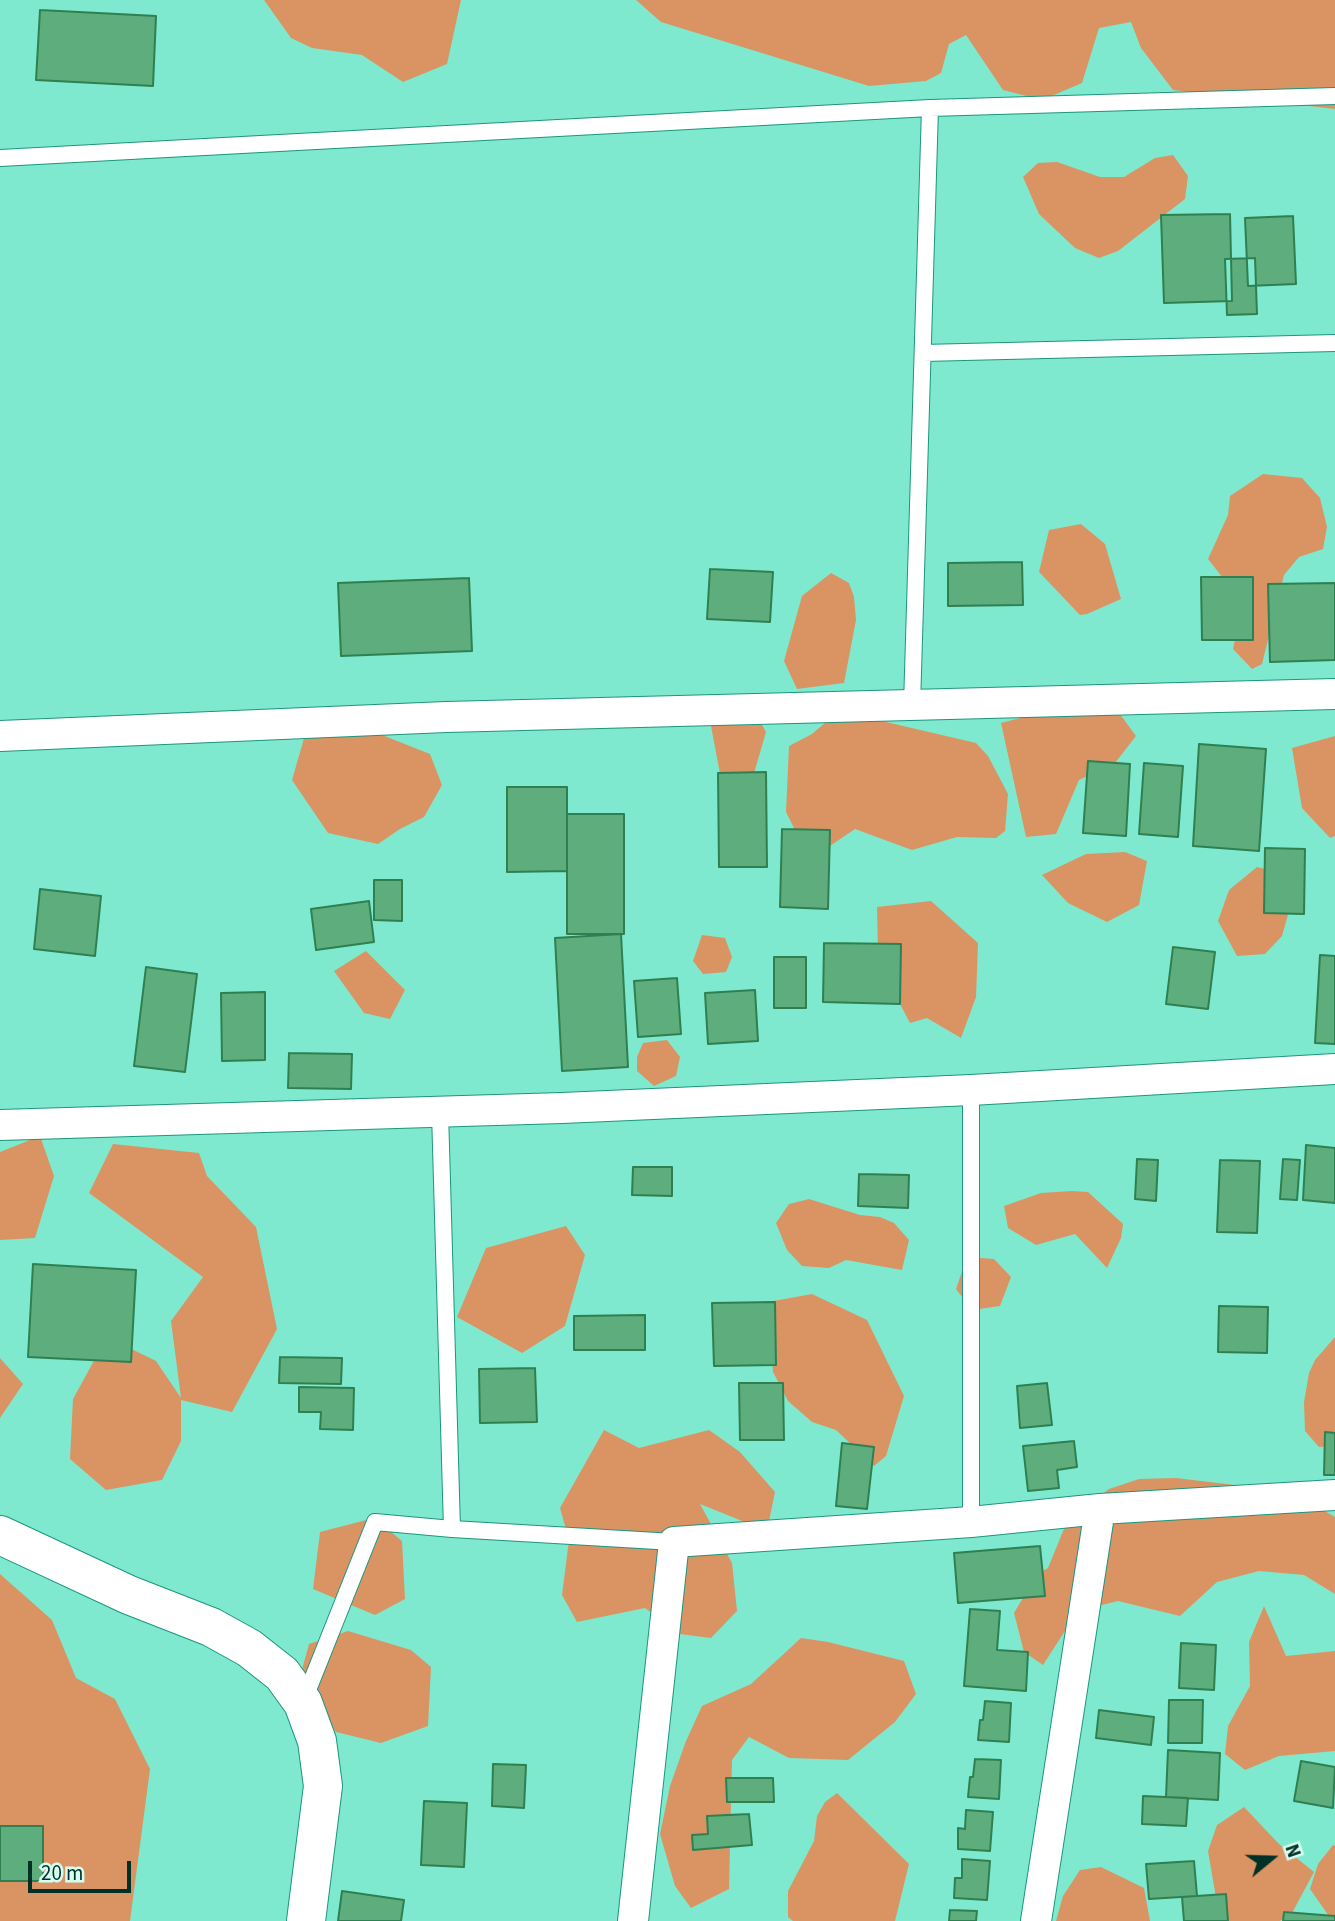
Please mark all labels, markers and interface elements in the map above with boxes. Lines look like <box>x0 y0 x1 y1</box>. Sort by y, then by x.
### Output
north arrow <box>1237 1823 1307 1893</box>
text: N <box>1278 1841 1307 1861</box>
scale bar <box>32 1848 135 1892</box>
text: 20 m <box>41 1858 83 1888</box>

